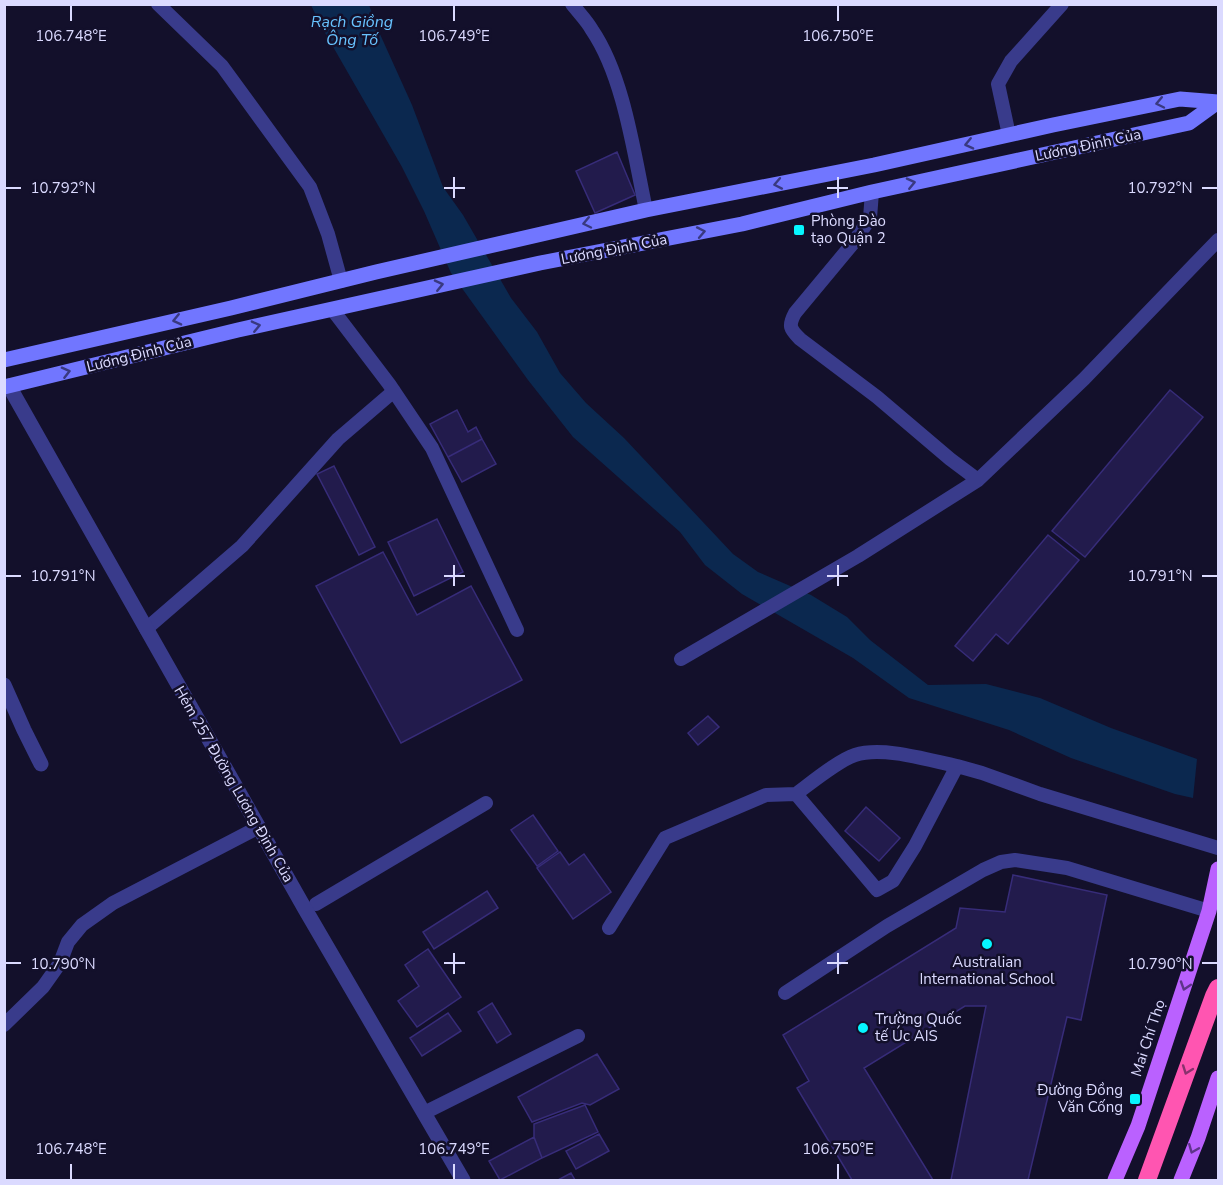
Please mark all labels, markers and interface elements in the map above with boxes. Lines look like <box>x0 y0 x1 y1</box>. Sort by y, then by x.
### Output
water label: Rạch Giồng Ông Tố <box>311 11 393 51</box>
text: 106.748°E <box>35 26 107 46</box>
text: 106.749°E <box>418 26 490 46</box>
text: 106.750°E <box>802 26 874 46</box>
one-way arrow <box>1155 96 1165 109</box>
street label: Lương Định Của <box>1033 124 1143 166</box>
one-way arrow <box>964 136 974 149</box>
one-way arrow <box>774 177 784 190</box>
one-way arrow <box>906 177 916 190</box>
text: 10.792°N <box>30 178 96 198</box>
text: 10.792°N <box>1127 178 1193 198</box>
place label: Phòng Đào tạo Quận 2 <box>811 211 886 248</box>
one-way arrow <box>582 216 592 229</box>
marker: Phòng Đào tạo Quận 2 <box>792 223 806 237</box>
one-way arrow <box>696 226 706 239</box>
street label: Lương Định Của <box>559 229 669 269</box>
one-way arrow <box>434 279 444 292</box>
one-way arrow <box>172 313 182 326</box>
one-way arrow <box>251 321 261 334</box>
street label: Lương Định Của <box>84 331 194 377</box>
one-way arrow <box>61 367 71 380</box>
text: 10.791°N <box>30 566 96 586</box>
text: 10.791°N <box>1127 566 1193 586</box>
street label: Hẻm 257 Đường Lương Định Của <box>169 682 299 886</box>
marker: Australian International School <box>980 937 994 951</box>
place label: Australian International School <box>919 952 1055 989</box>
text: 10.790°N <box>30 954 96 974</box>
text: 10.790°N <box>1127 954 1193 974</box>
one-way arrow <box>1179 980 1192 991</box>
street label: Mai Chí Thọ <box>1126 997 1170 1079</box>
place label: Trường Quốc tế Úc AIS <box>875 1009 961 1046</box>
marker: Trường Quốc tế Úc AIS <box>856 1021 870 1035</box>
one-way arrow <box>1182 1065 1195 1075</box>
place label: Đường Đồng Văn Cống <box>1036 1080 1123 1117</box>
marker: Đường Đồng Văn Cống <box>1128 1092 1142 1106</box>
text: 106.748°E <box>35 1139 107 1159</box>
text: 106.749°E <box>418 1139 490 1159</box>
text: 106.750°E <box>802 1139 874 1159</box>
one-way arrow <box>1188 1143 1200 1154</box>

